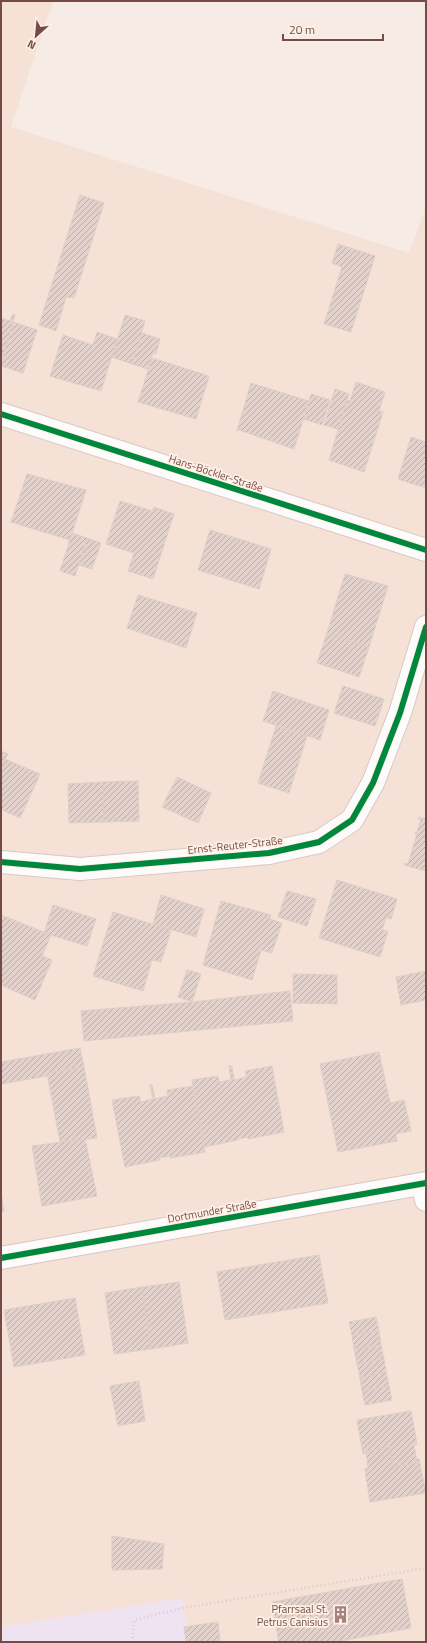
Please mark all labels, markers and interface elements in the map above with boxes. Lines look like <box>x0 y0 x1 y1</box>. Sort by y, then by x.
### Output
north arrow <box>16 16 56 56</box>
scale bar <box>283 16 383 42</box>
text: 20 m <box>289 20 315 39</box>
text: N <box>24 36 38 54</box>
street label: Hans-Böckler-Straße <box>167 450 266 496</box>
street label: Ernst-Reuter-Straße <box>187 832 284 858</box>
street label: Dortmunder Straße <box>166 1195 258 1227</box>
place label: Pfarrsaal St. Petrus Canisius <box>257 1601 328 1630</box>
building icon: Pfarrsaal St. Petrus Canisius <box>331 1605 351 1625</box>

